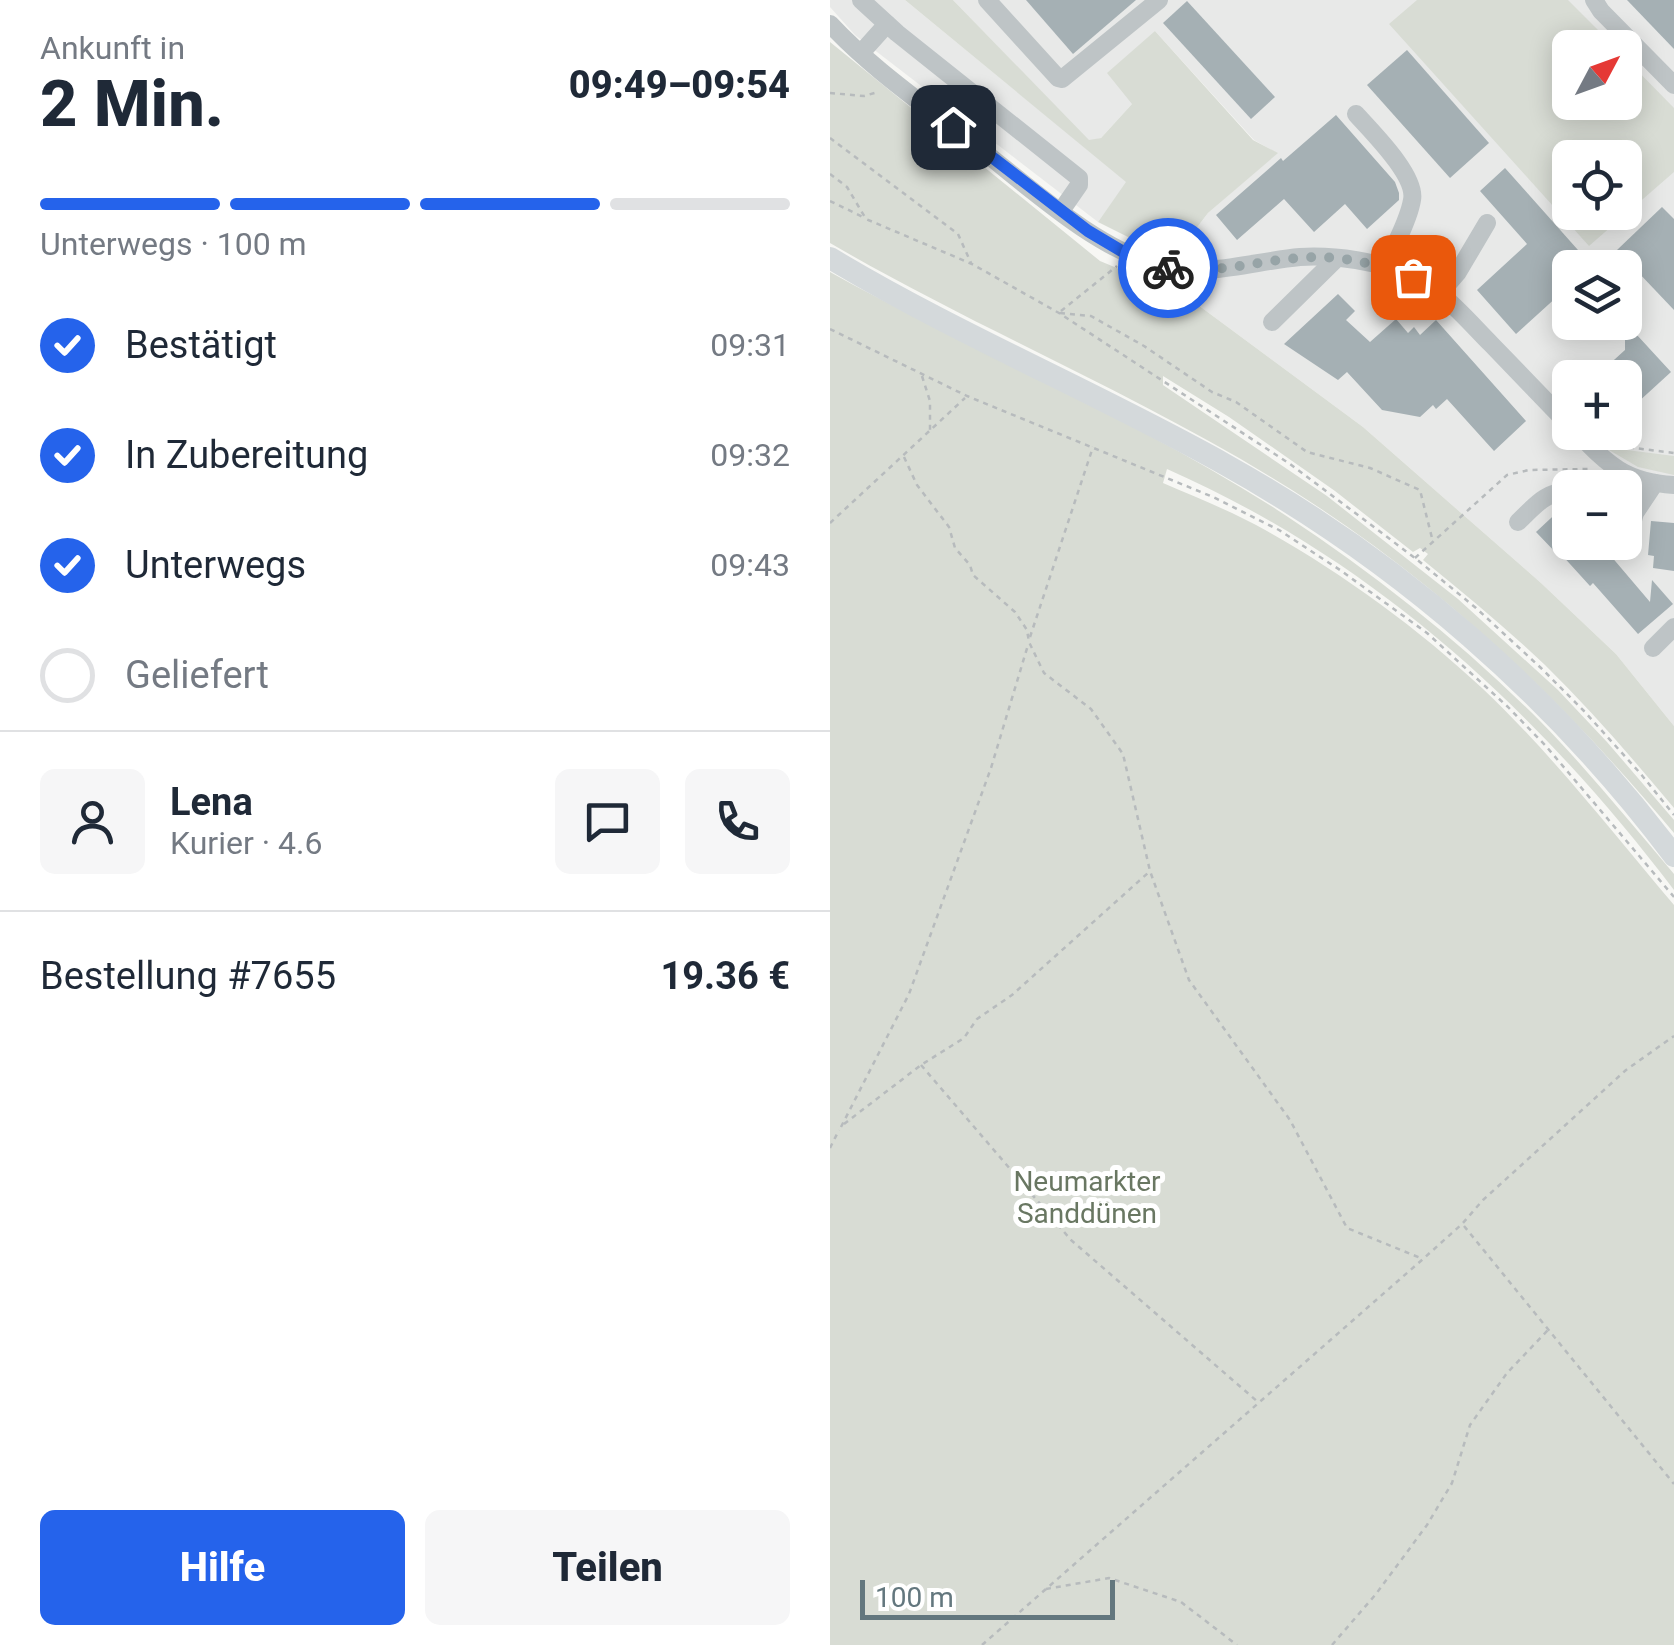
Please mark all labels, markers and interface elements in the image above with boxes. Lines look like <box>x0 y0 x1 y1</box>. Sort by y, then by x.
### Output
text: Ankunft in <box>40 29 185 67</box>
north arrow <box>1552 30 1642 120</box>
map controls <box>1552 30 1642 560</box>
text: 09:49–09:54 <box>569 63 790 107</box>
text: 2 Min. <box>40 66 224 142</box>
pin <box>911 85 996 170</box>
icon: home <box>926 100 981 155</box>
button: locate <box>1552 140 1642 230</box>
courier <box>1118 218 1218 318</box>
text: Unterwegs · 100 m <box>40 225 307 263</box>
pin <box>1371 235 1456 320</box>
icon: bike <box>1141 241 1196 296</box>
icon: bag <box>1386 250 1441 305</box>
button: layers <box>1552 250 1642 340</box>
icon: check <box>40 318 95 373</box>
text: Bestätigt <box>125 323 277 367</box>
text: 09:31 <box>710 326 790 364</box>
button: + <box>1552 360 1642 450</box>
icon: check <box>40 428 95 483</box>
text: In Zubereitung <box>125 433 368 477</box>
text: 09:32 <box>710 436 790 474</box>
button: − <box>1552 470 1642 560</box>
icon: check <box>40 538 95 593</box>
text: Unterwegs <box>125 543 306 587</box>
text: 09:43 <box>710 546 790 584</box>
text: Geliefert <box>125 653 269 697</box>
button: person <box>40 769 145 874</box>
button: chat <box>555 769 660 874</box>
button: phone <box>685 769 790 874</box>
text: Lena <box>170 780 253 824</box>
text: Kurier · 4.6 <box>170 824 322 862</box>
text: Bestellung #7655 <box>40 954 336 998</box>
text: 19.36 € <box>661 954 790 998</box>
park label: Neumarkter Sanddünen <box>1013 1165 1161 1230</box>
button: Hilfe <box>40 1510 405 1625</box>
button: Teilen <box>425 1510 790 1625</box>
scale bar <box>860 1575 1115 1620</box>
text: 100 m <box>875 1581 954 1614</box>

